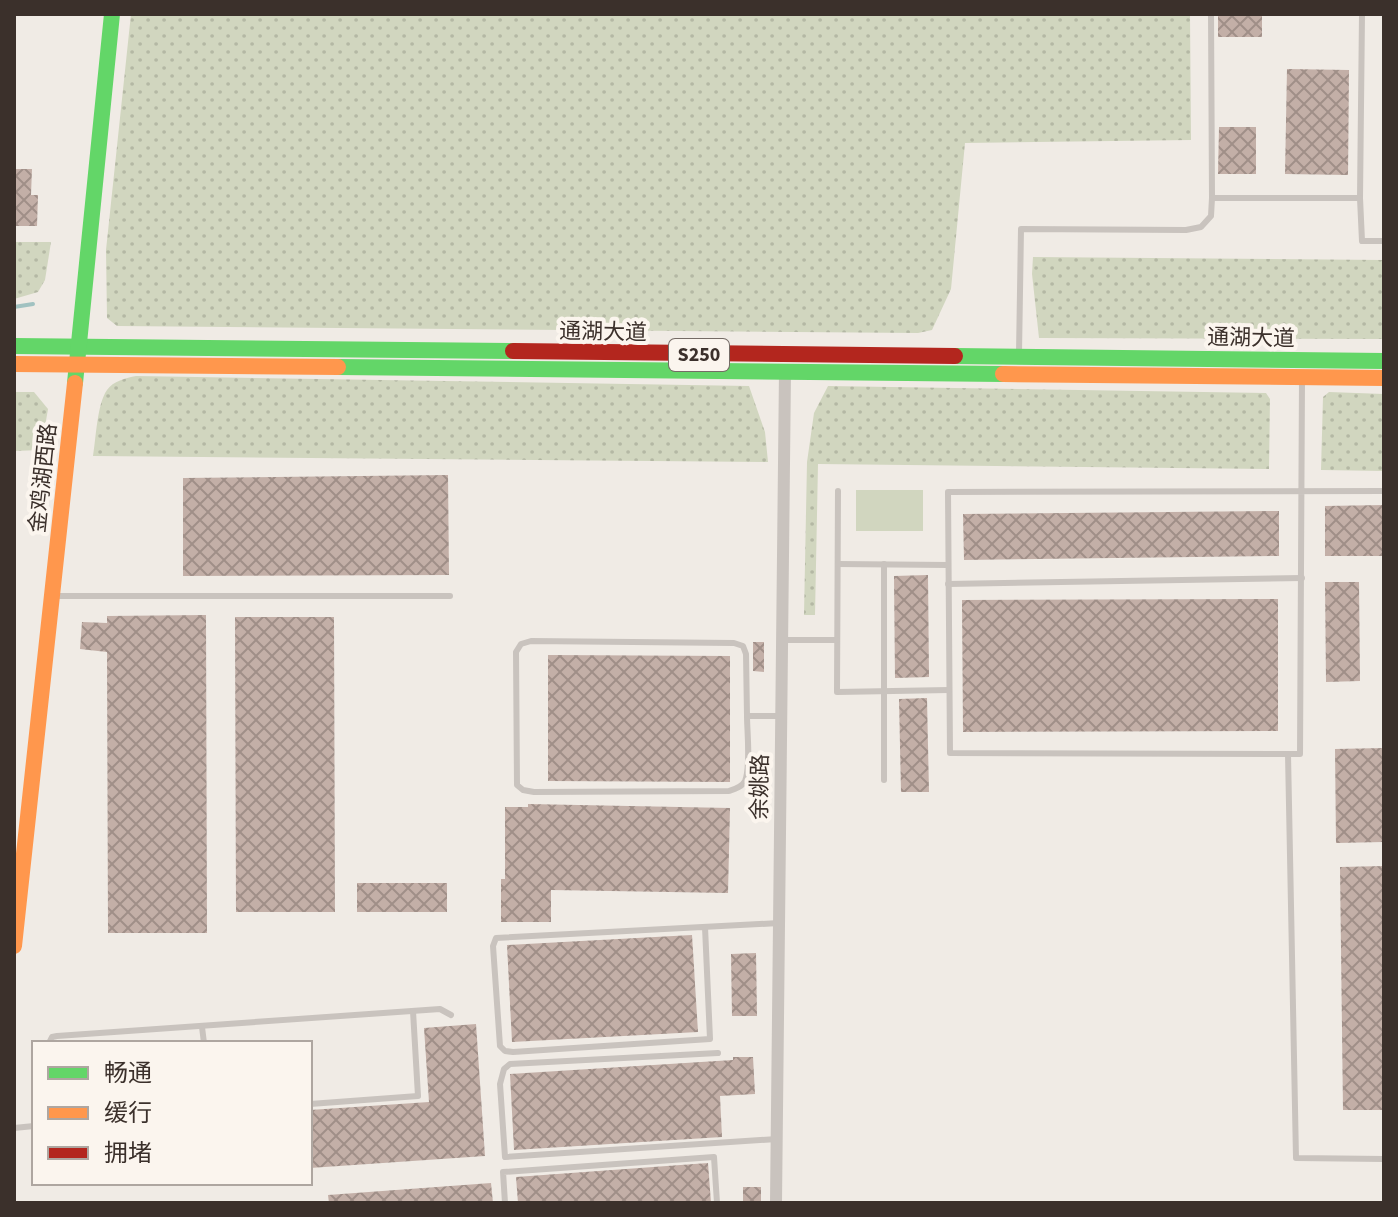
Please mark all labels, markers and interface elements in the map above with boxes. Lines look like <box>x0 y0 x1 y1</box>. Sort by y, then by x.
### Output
street label: 通湖大道 <box>559 315 647 349</box>
street label: 通湖大道 <box>1207 321 1295 355</box>
road number: S250 <box>669 339 729 371</box>
street label: 金鸡湖西路 <box>21 422 65 534</box>
street label: 余姚路 <box>743 754 777 820</box>
legend <box>32 1041 312 1185</box>
text: 畅通 <box>104 1056 152 1091</box>
text: 缓行 <box>104 1096 152 1131</box>
text: 拥堵 <box>104 1136 152 1171</box>

